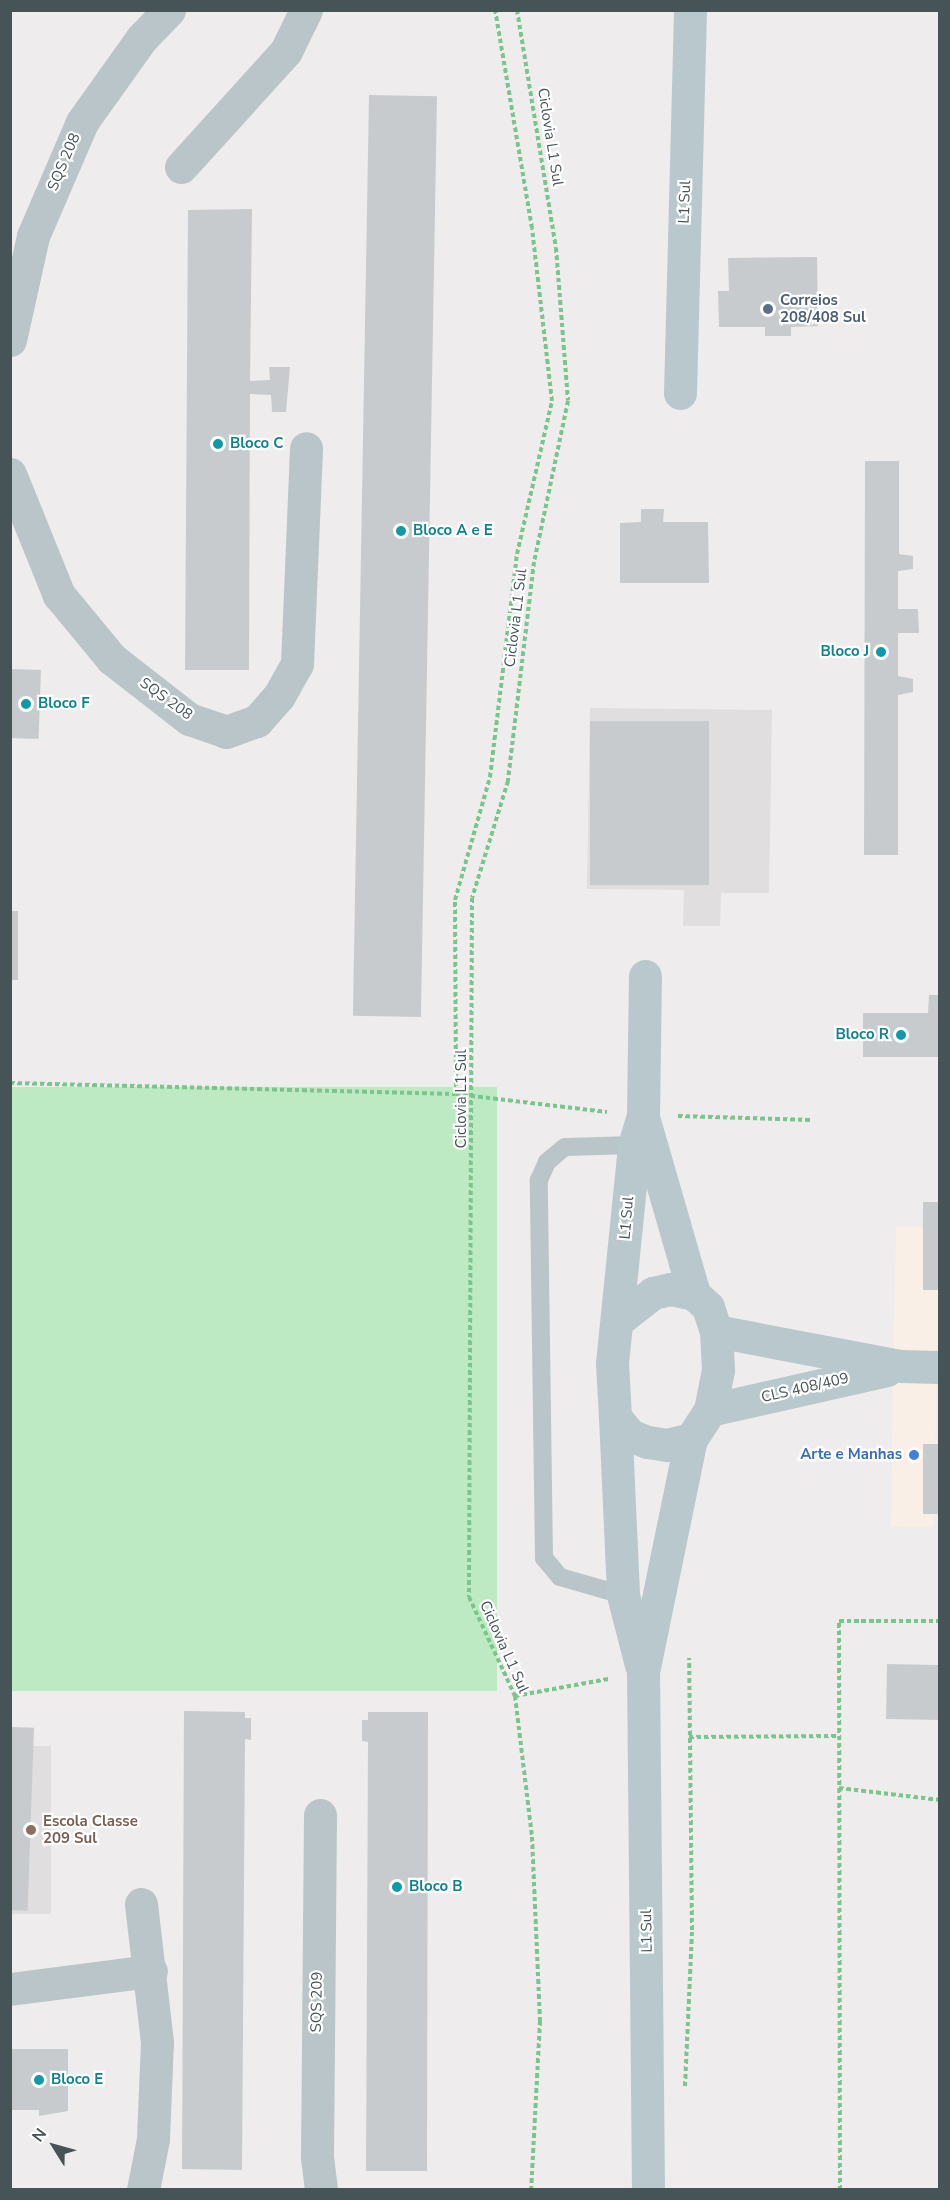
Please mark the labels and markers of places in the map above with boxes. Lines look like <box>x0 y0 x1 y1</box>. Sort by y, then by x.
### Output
place label: Correios 208/408 Sul <box>780 291 866 326</box>
marker: Correios 208/408 Sul <box>761 302 775 316</box>
place label: Bloco C <box>230 435 283 453</box>
marker: Bloco C <box>211 437 225 451</box>
place label: Bloco A e E <box>413 522 493 540</box>
marker: Bloco A e E <box>394 524 408 538</box>
place label: Bloco J <box>820 643 869 661</box>
marker: Bloco J <box>874 645 888 659</box>
place label: Bloco F <box>38 695 90 713</box>
marker: Bloco F <box>19 697 33 711</box>
place label: Bloco R <box>835 1026 889 1044</box>
marker: Bloco R <box>894 1028 908 1042</box>
place label: Arte e Manhas <box>800 1446 902 1464</box>
marker: Arte e Manhas <box>907 1448 921 1462</box>
place label: Escola Classe 209 Sul <box>43 1812 138 1847</box>
marker: Escola Classe 209 Sul <box>24 1823 38 1837</box>
place label: Bloco B <box>409 1878 463 1896</box>
marker: Bloco B <box>390 1880 404 1894</box>
place label: Bloco E <box>51 2071 103 2089</box>
marker: Bloco E <box>32 2073 46 2087</box>

